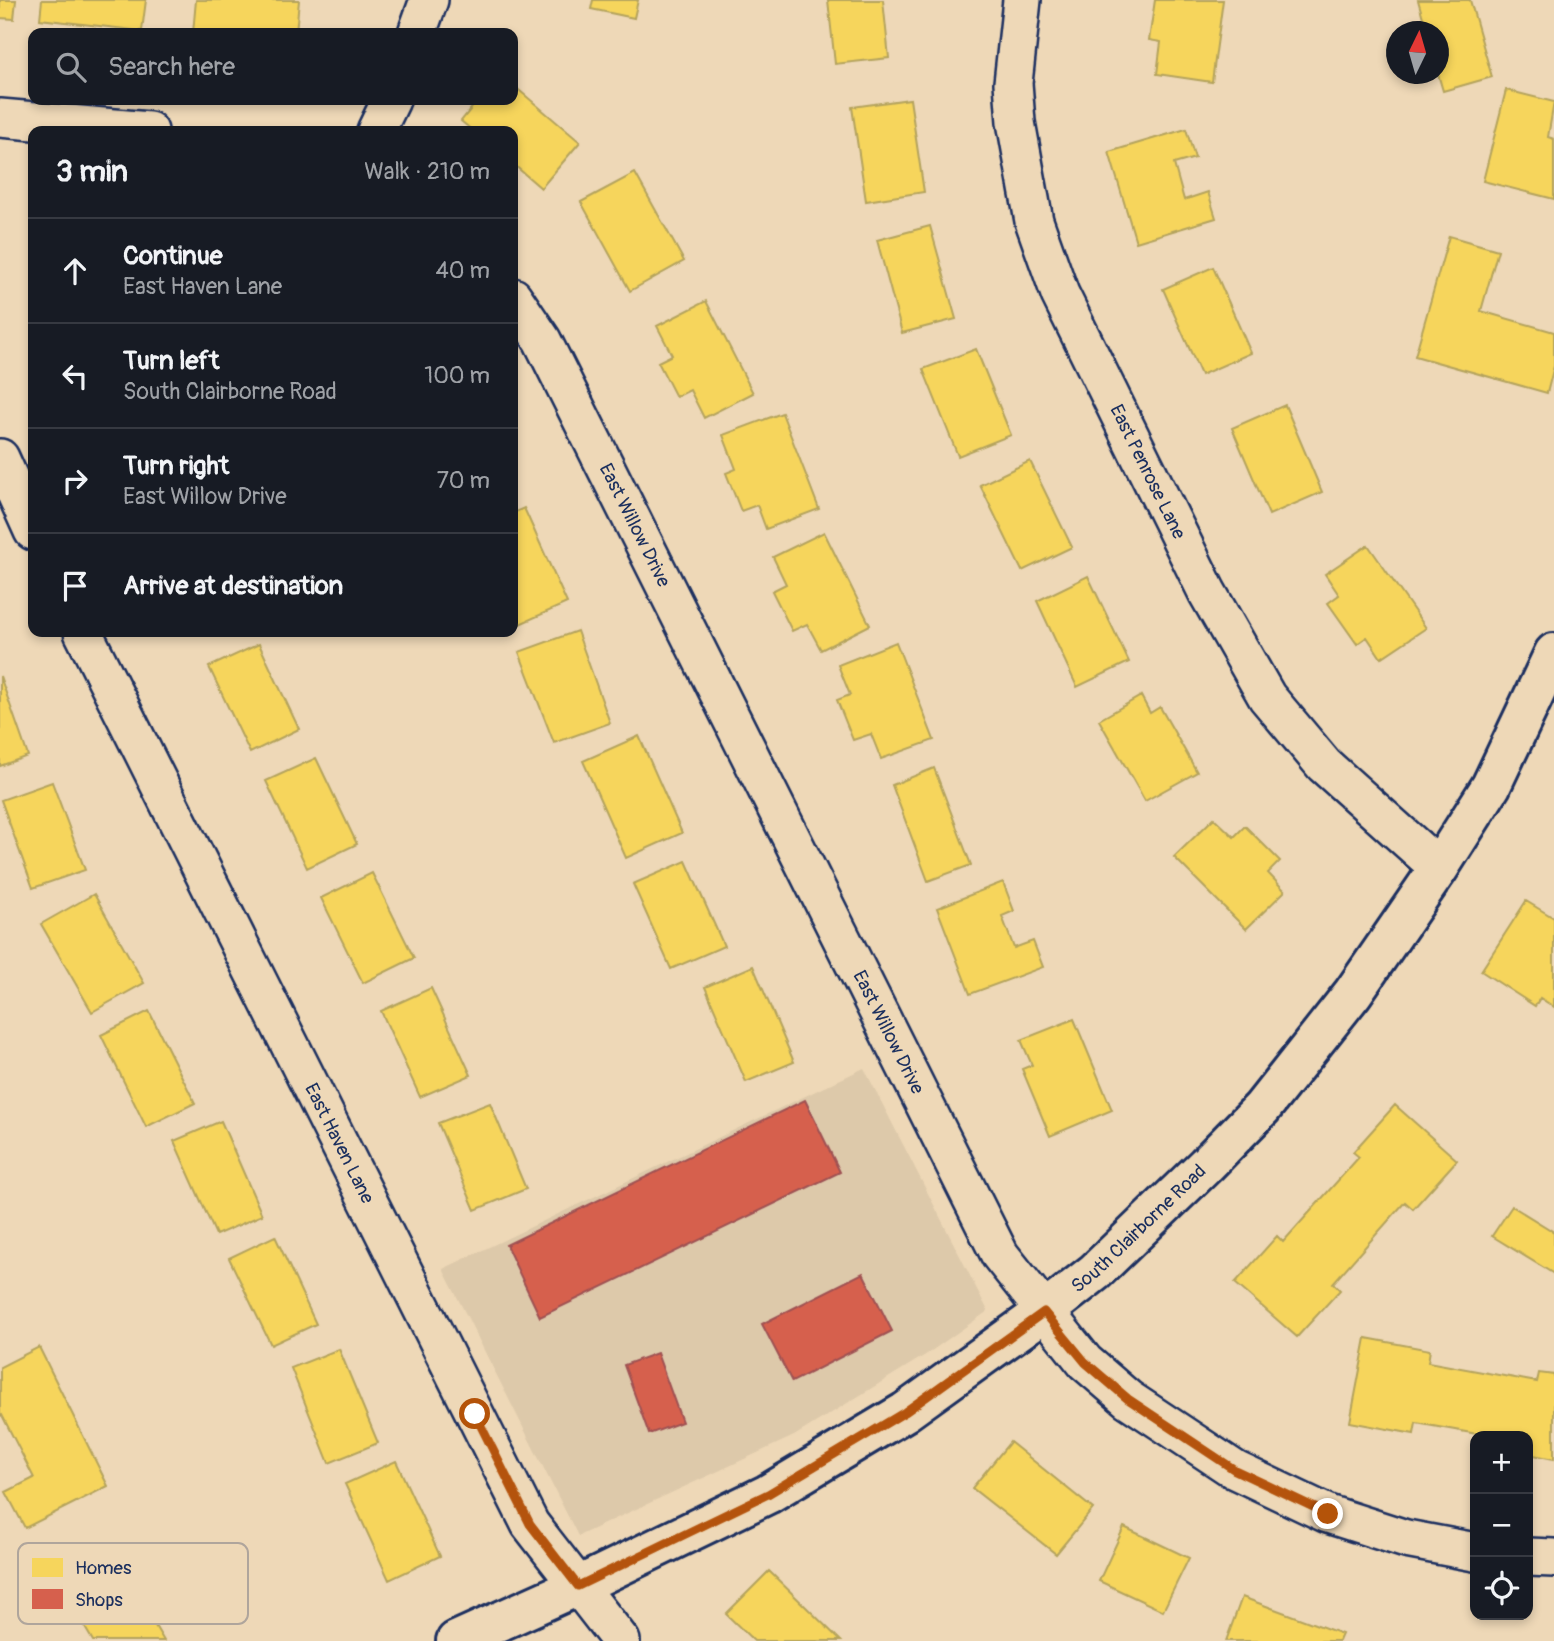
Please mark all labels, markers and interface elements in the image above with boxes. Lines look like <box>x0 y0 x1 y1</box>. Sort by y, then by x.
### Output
north arrow <box>1386 21 1449 84</box>
search box <box>28 28 518 105</box>
icon: search <box>52 48 90 86</box>
text: Search here <box>108 51 235 83</box>
text: 3 min <box>56 153 128 190</box>
text: Walk · 210 m <box>364 157 490 186</box>
text: Continue <box>123 240 223 272</box>
icon: ahead <box>56 252 94 290</box>
text: 40 m <box>436 256 490 285</box>
text: East Haven Lane <box>123 272 282 301</box>
text: Turn left <box>123 345 219 377</box>
icon: left <box>56 357 94 395</box>
text: 100 m <box>424 361 490 390</box>
text: South Clairborne Road <box>123 377 337 406</box>
street label: East Penrose Lane <box>1104 401 1191 544</box>
text: Turn right <box>123 450 229 482</box>
street label: East Willow Drive <box>594 459 676 592</box>
icon: right <box>56 462 94 500</box>
text: 70 m <box>437 466 490 495</box>
text: East Willow Drive <box>123 482 287 511</box>
icon: arrive <box>56 567 94 605</box>
text: Arrive at destination <box>123 570 343 602</box>
street label: East Willow Drive <box>847 966 930 1099</box>
street label: East Haven Lane <box>299 1079 380 1208</box>
street label: South Clairborne Road <box>1066 1159 1211 1298</box>
route start <box>459 1398 490 1429</box>
map controls <box>1470 1431 1533 1620</box>
button: + <box>1470 1431 1533 1494</box>
button: − <box>1470 1494 1533 1557</box>
route end <box>1312 1498 1343 1529</box>
legend <box>18 1543 248 1624</box>
text: Homes <box>75 1556 132 1580</box>
button: locate <box>1470 1557 1533 1620</box>
text: Shops <box>75 1588 123 1612</box>

